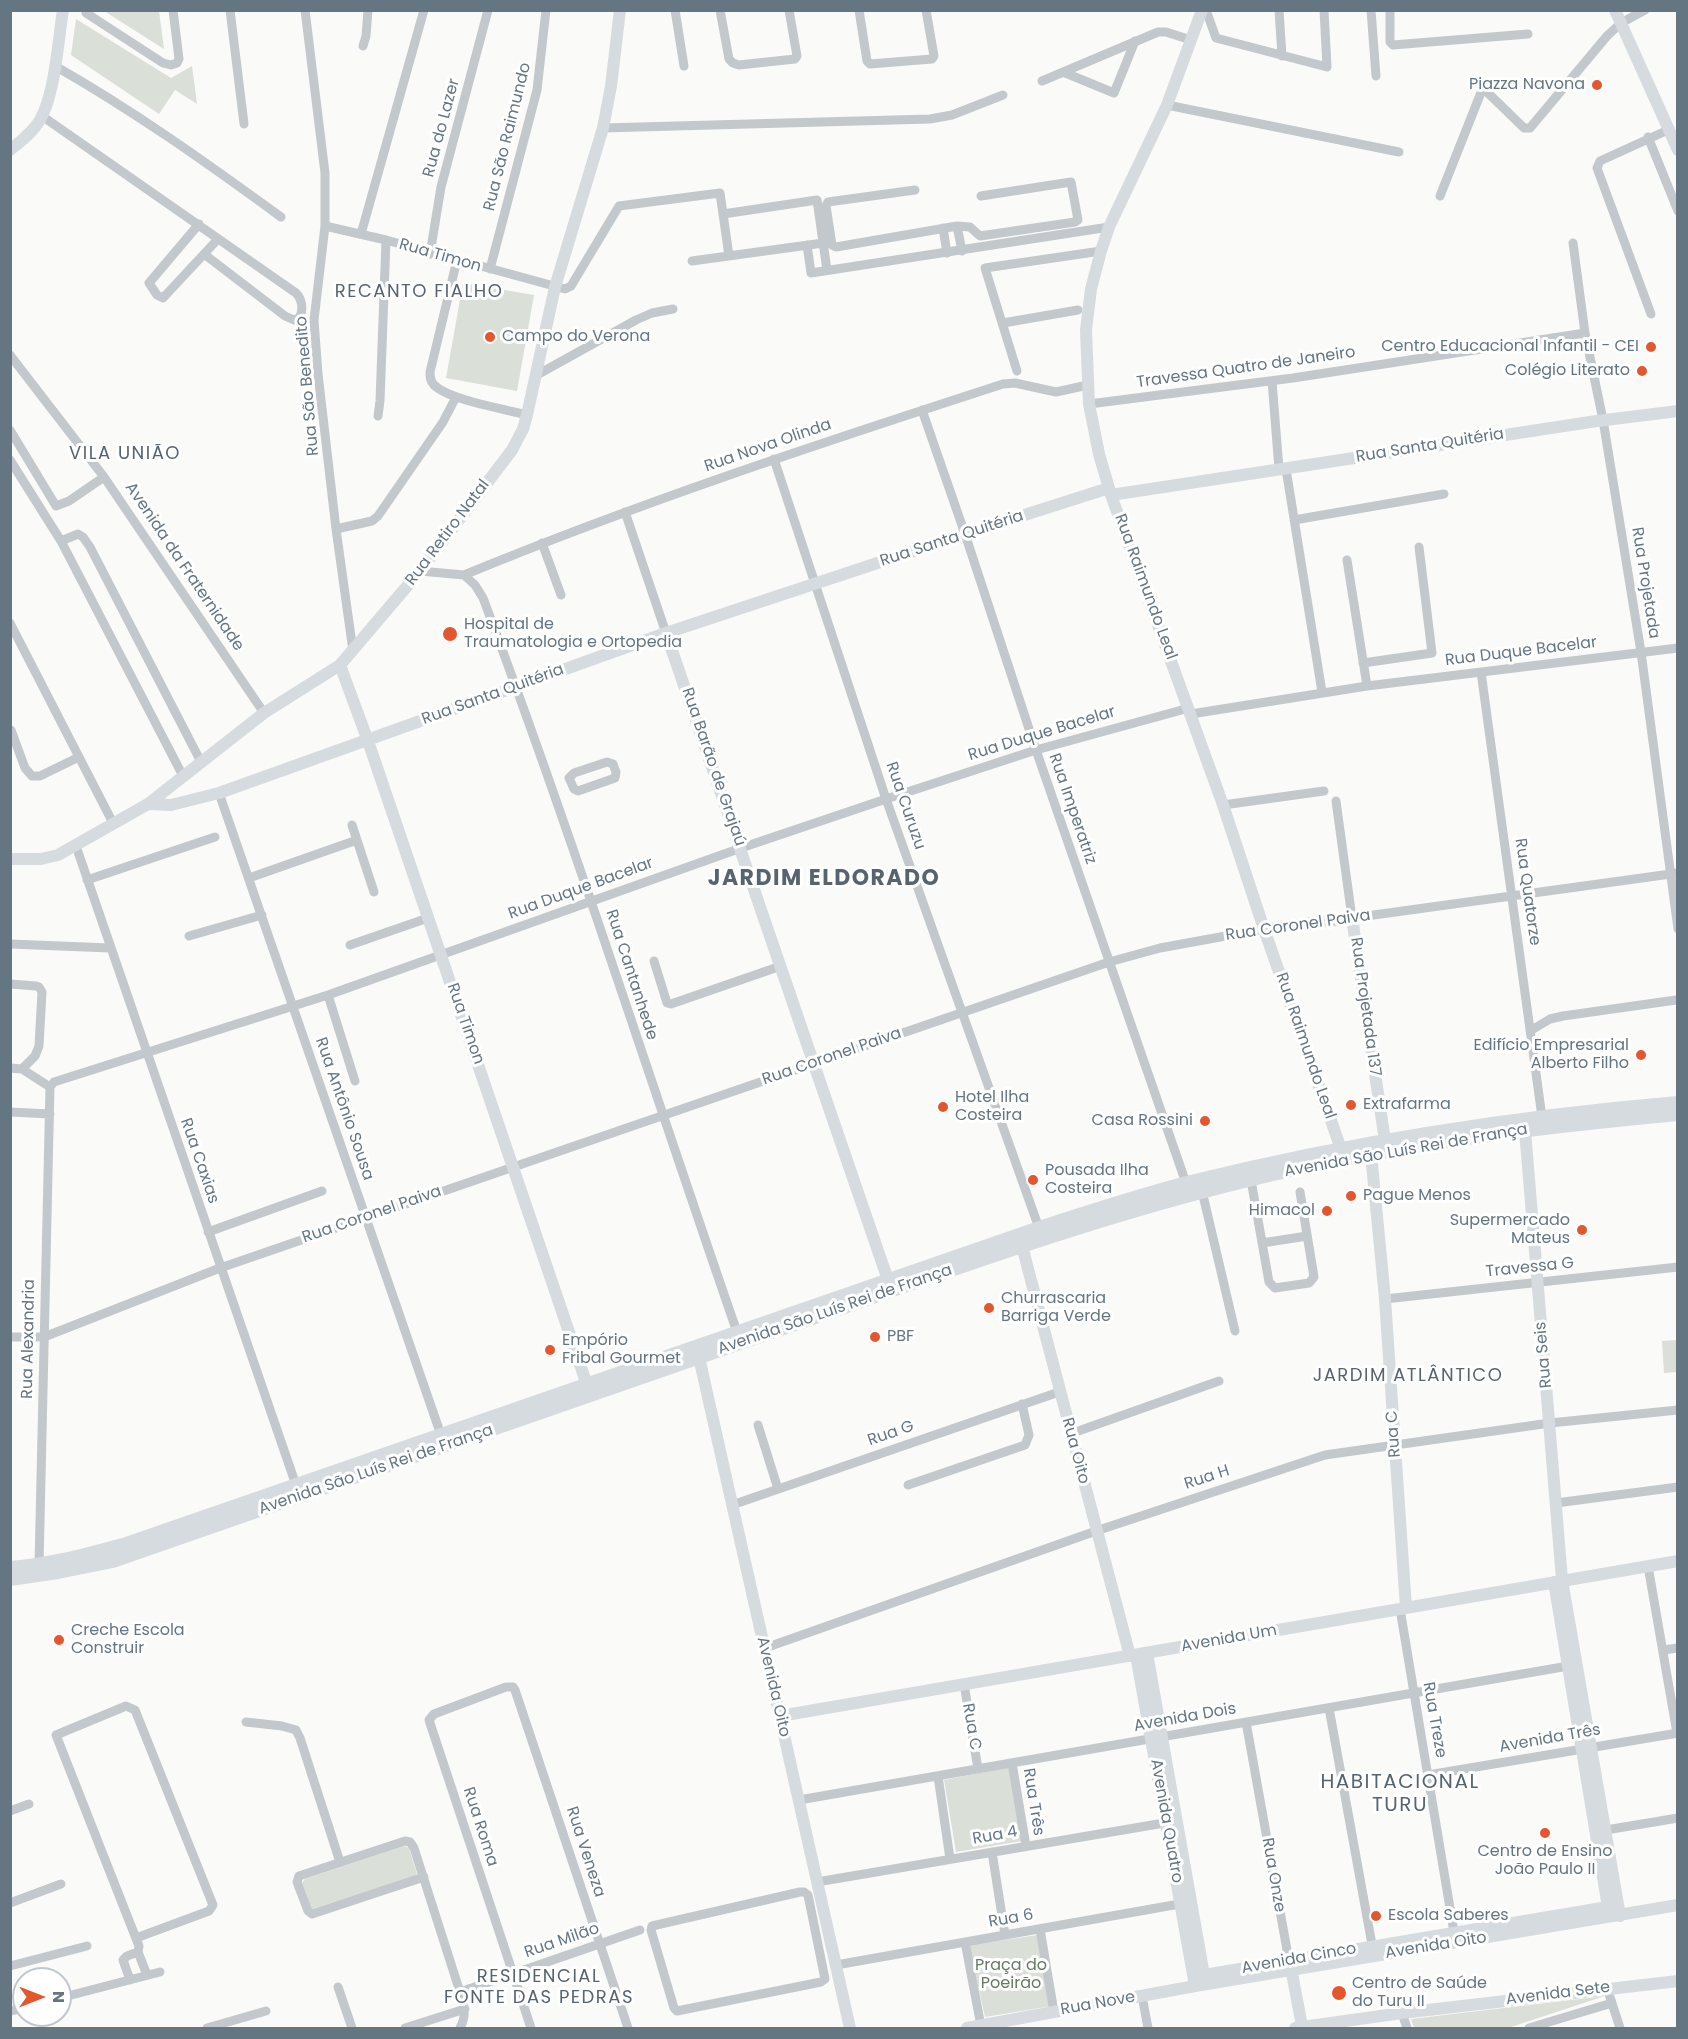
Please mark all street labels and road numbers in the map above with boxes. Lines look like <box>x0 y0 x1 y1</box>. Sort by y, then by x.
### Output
street label: Rua São Raimundo <box>480 61 536 213</box>
street label: Rua do Lazer <box>420 77 464 179</box>
street label: Rua Timon <box>397 235 483 277</box>
street label: Rua São Benedito <box>292 315 324 457</box>
street label: Travessa Quatro de Janeiro <box>1135 343 1357 393</box>
street label: Rua Nova Olinda <box>702 415 834 477</box>
street label: Rua Santa Quitéria <box>1355 425 1505 467</box>
street label: Rua Retiro Natal <box>402 476 494 590</box>
street label: Avenida da Fraternidade <box>120 479 248 655</box>
street label: Rua Santa Quitéria <box>878 507 1026 571</box>
street label: Rua Raimundo Leal <box>1110 512 1180 662</box>
street label: Rua Projetada <box>1627 526 1663 640</box>
street label: Rua Duque Bacelar <box>1444 633 1598 671</box>
street label: Rua Santa Quitéria <box>419 660 567 730</box>
street label: Rua Barão de Grajaú <box>677 685 749 849</box>
street label: Rua Duque Bacelar <box>966 702 1118 766</box>
street label: Rua Imperatriz <box>1044 751 1100 867</box>
street label: Rua Curuzu <box>881 760 929 852</box>
street label: Rua Quatorze <box>1510 837 1544 947</box>
street label: Rua Duque Bacelar <box>506 854 656 924</box>
street label: Rua Coronel Paiva <box>1224 906 1372 946</box>
street label: Rua Cantanhede <box>601 907 661 1043</box>
street label: Rua Projetada 137 <box>1346 936 1384 1078</box>
street label: Rua Raimundo Leal <box>1271 970 1339 1122</box>
street label: Rua Timon <box>442 981 488 1067</box>
street label: Rua Coronel Paiva <box>760 1024 904 1090</box>
street label: Rua Antônio Sousa <box>311 1035 377 1183</box>
street label: Rua Caxias <box>175 1116 223 1206</box>
street label: Avenida São Luís Rei de França <box>1283 1120 1529 1182</box>
street label: Rua Coronel Paiva <box>300 1182 444 1248</box>
street label: Travessa G <box>1485 1254 1575 1282</box>
street label: Avenida São Luís Rei de França <box>715 1261 955 1359</box>
street label: Rua Alexandria <box>18 1279 40 1399</box>
street label: Rua Seis <box>1532 1321 1556 1389</box>
street label: Rua C <box>1383 1410 1405 1458</box>
street label: Rua Oito <box>1057 1416 1093 1486</box>
street label: Rua G <box>865 1417 917 1451</box>
street label: Avenida São Luís Rei de França <box>256 1421 496 1519</box>
street label: Rua H <box>1182 1462 1232 1494</box>
street label: Avenida Um <box>1180 1621 1278 1657</box>
street label: Avenida Oito <box>752 1635 794 1739</box>
street label: Rua Treze <box>1418 1681 1450 1759</box>
street label: Avenida Dois <box>1132 1700 1238 1736</box>
street label: Rua C <box>957 1702 985 1752</box>
street label: Avenida Três <box>1498 1721 1602 1757</box>
street label: Avenida Quatro <box>1146 1758 1186 1884</box>
street label: Rua Três <box>1018 1767 1048 1837</box>
street label: Rua Roma <box>458 1785 502 1869</box>
street label: Rua Veneza <box>561 1804 609 1900</box>
street label: Rua 4 <box>971 1823 1019 1849</box>
street label: Rua Onze <box>1257 1836 1289 1914</box>
street label: Rua 6 <box>987 1906 1035 1932</box>
street label: Rua Milão <box>522 1919 602 1963</box>
street label: Avenida Oito <box>1384 1929 1488 1963</box>
street label: Avenida Cinco <box>1240 1939 1358 1979</box>
street label: Avenida Sete <box>1505 1978 1611 2010</box>
street label: Rua Nove <box>1059 1988 1137 2020</box>

